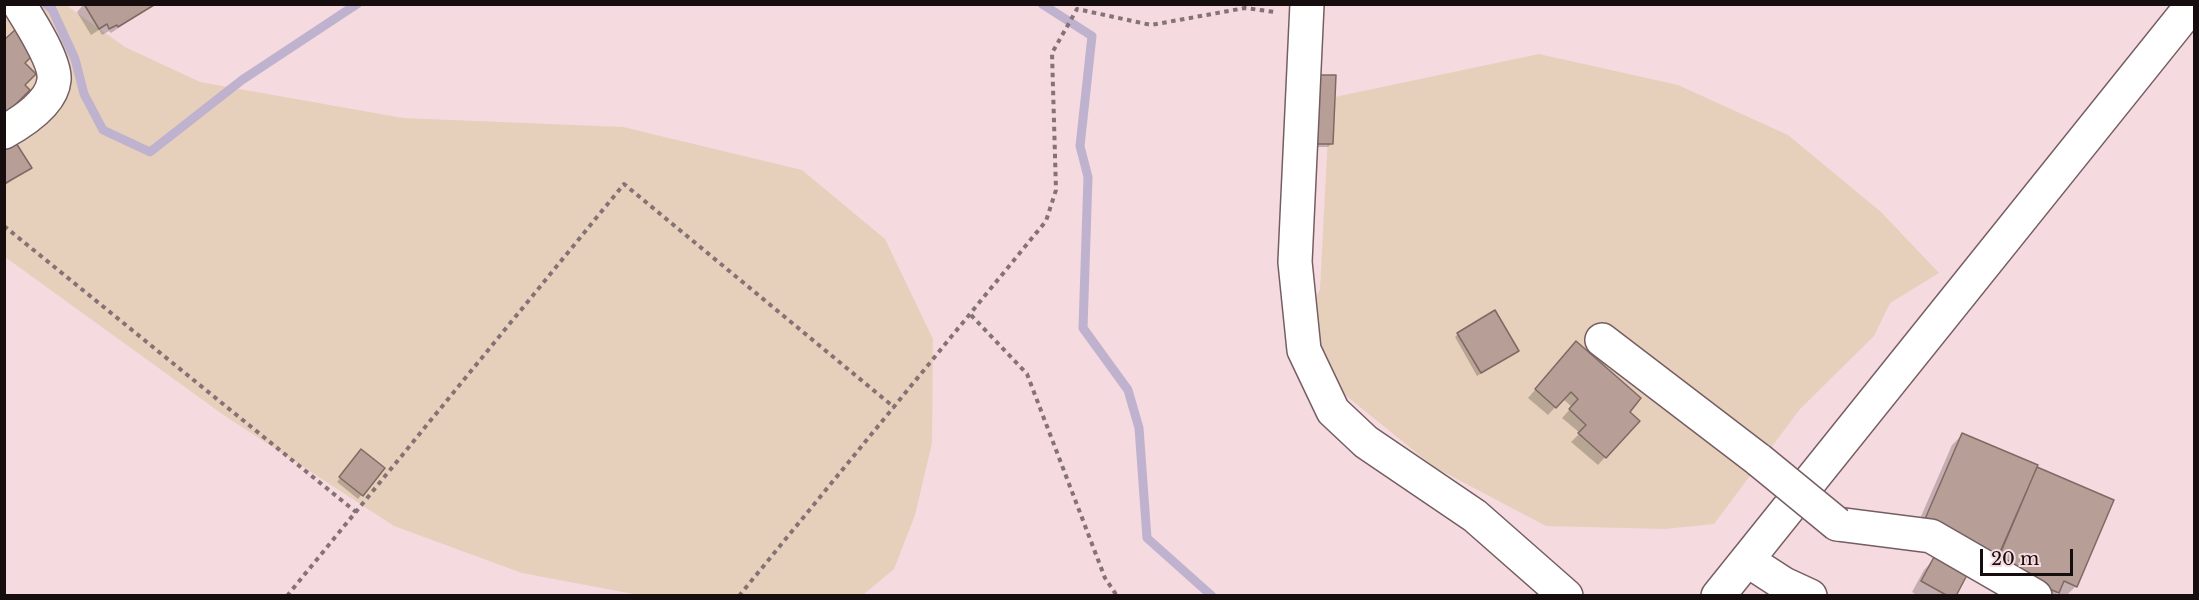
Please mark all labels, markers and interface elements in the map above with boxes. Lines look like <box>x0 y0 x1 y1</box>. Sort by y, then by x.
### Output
scale bar <box>1983 537 2076 575</box>
text: 20 m <box>1991 548 2039 570</box>

